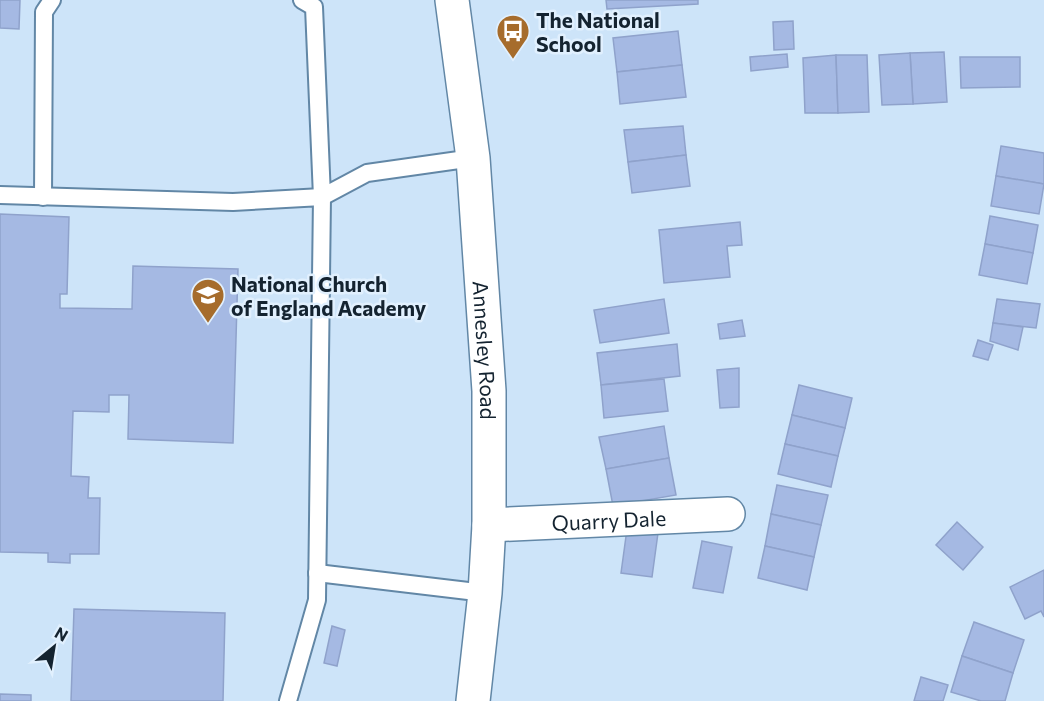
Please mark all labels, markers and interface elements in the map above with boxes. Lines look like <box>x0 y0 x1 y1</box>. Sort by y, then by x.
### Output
place label: The National School <box>536 7 660 56</box>
bus stop icon: The National School <box>495 13 531 60</box>
place label: National Church of England Academy <box>231 271 427 320</box>
school or university icon: National Church of England Academy <box>190 277 226 324</box>
street label: Annesley Road <box>469 280 502 420</box>
street label: Quarry Dale <box>551 504 667 535</box>
north arrow <box>24 617 84 677</box>
text: N <box>52 622 72 645</box>

